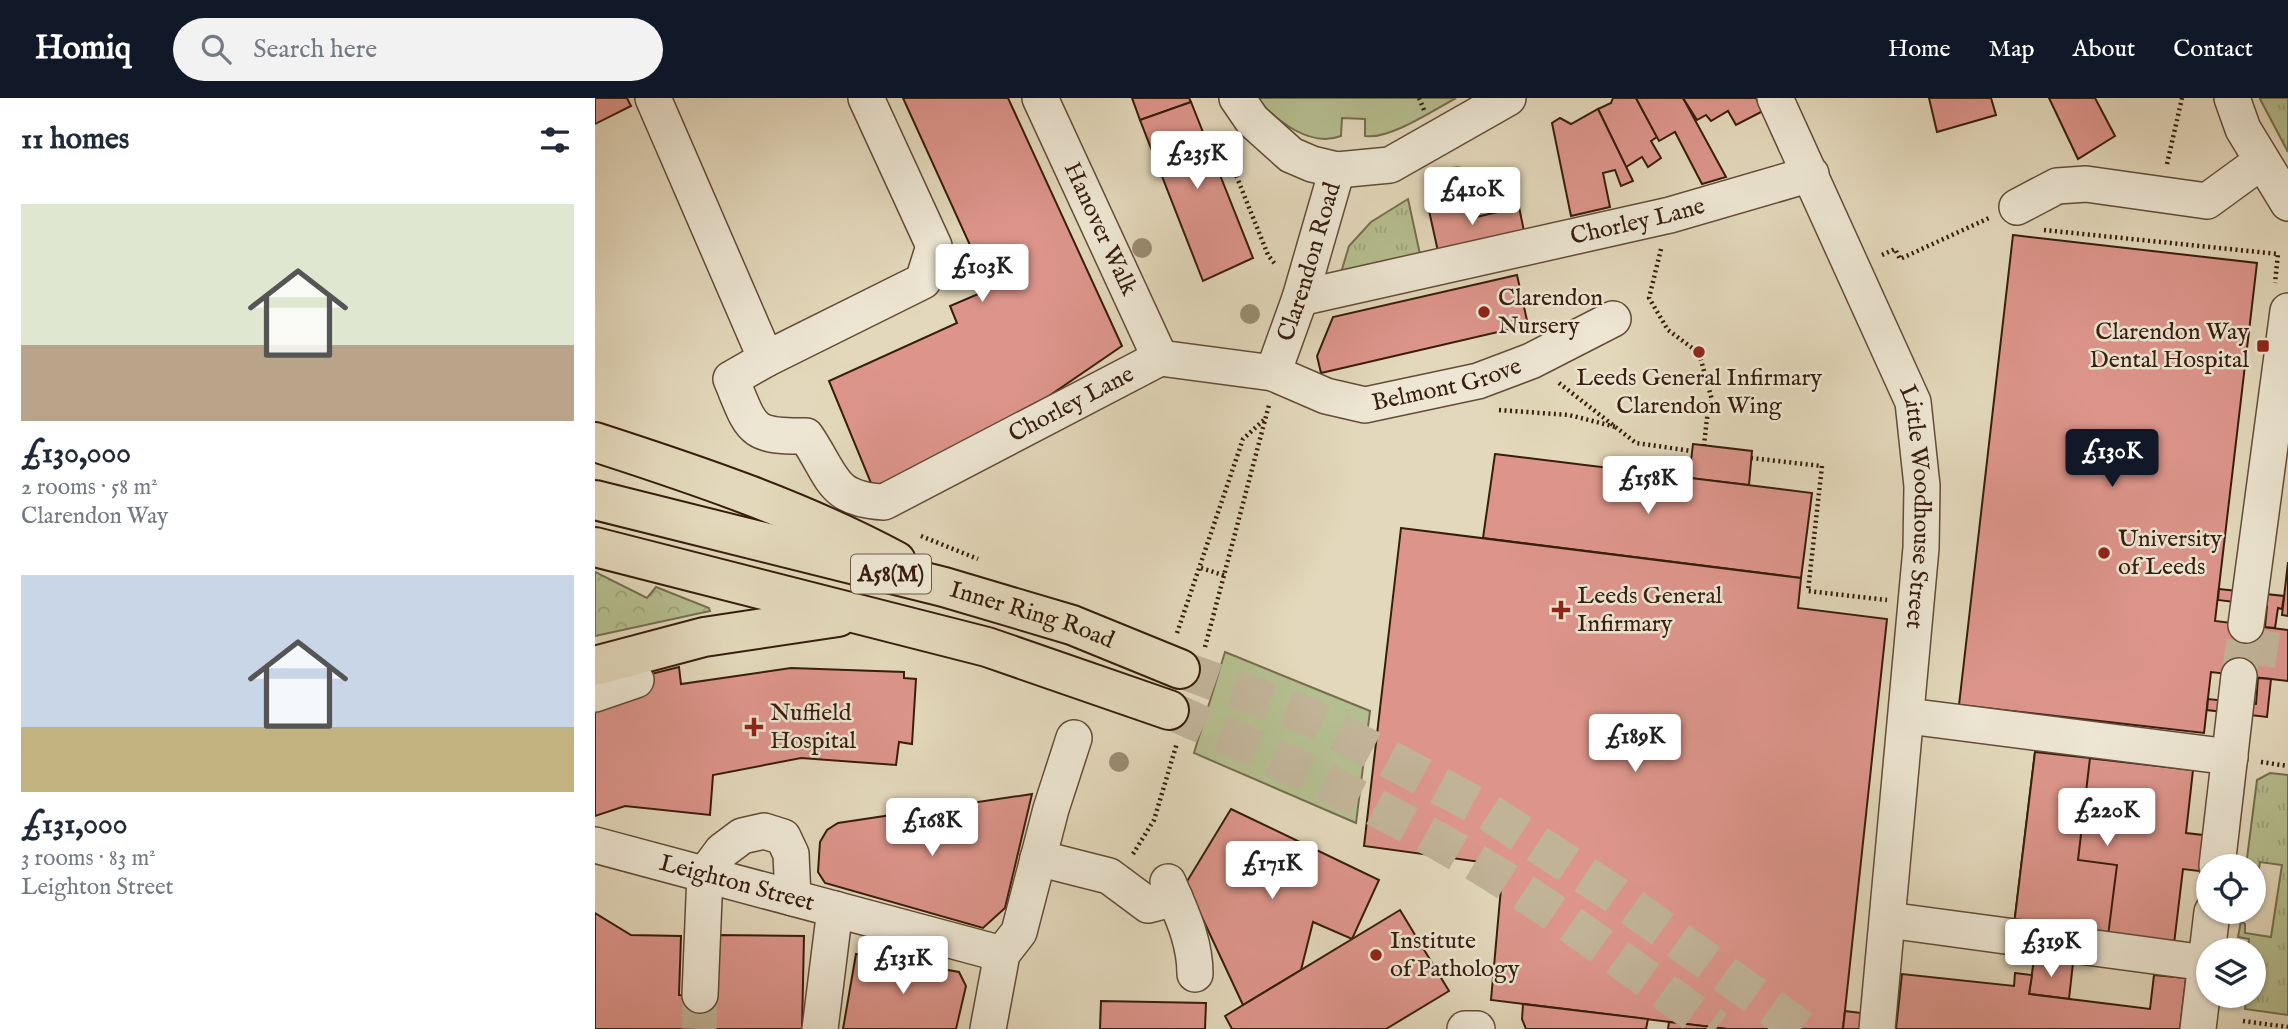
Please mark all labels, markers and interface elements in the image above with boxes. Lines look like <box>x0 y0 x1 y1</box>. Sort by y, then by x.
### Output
search box <box>173 18 663 81</box>
text: Homiq <box>35 28 131 70</box>
icon: search <box>197 30 235 68</box>
text: Search here <box>253 33 377 66</box>
text: Home <box>1888 34 1951 65</box>
text: Map <box>1989 34 2035 65</box>
text: About <box>2073 34 2135 65</box>
text: Contact <box>2173 34 2253 65</box>
text: 11 homes <box>21 121 129 159</box>
icon: filters <box>536 121 574 159</box>
pin: £235K <box>1148 132 1246 191</box>
text: £235K <box>1167 139 1227 168</box>
street label: Hanover Walk <box>1056 157 1145 300</box>
pin: £410K <box>1423 167 1521 227</box>
text: £410K <box>1440 175 1504 204</box>
street label: Clarendon Road <box>1270 179 1348 346</box>
street label: Chorley Lane <box>1567 190 1708 252</box>
pin: £103K <box>933 244 1031 304</box>
icon: home <box>235 250 361 376</box>
text: £103K <box>952 252 1012 281</box>
place label: Clarendon Nursery <box>1498 283 1603 342</box>
marker: Clarendon Nursery <box>1476 304 1492 320</box>
place label: Clarendon Way Dental Hospital <box>2090 317 2249 376</box>
marker: Clarendon Way Dental Hospital <box>2255 338 2271 354</box>
marker: Leeds General Infirmary Clarendon Wing <box>1691 344 1707 360</box>
street label: Belmont Grove <box>1369 351 1526 419</box>
street label: Chorley Lane <box>1003 359 1139 450</box>
place label: Leeds General Infirmary Clarendon Wing <box>1576 363 1822 422</box>
street label: Little Woodhouse Street <box>1892 380 1938 630</box>
pin: £130K <box>2063 430 2161 489</box>
text: £130,000 <box>21 435 131 473</box>
text: £130K <box>2081 437 2143 466</box>
pin: £158K <box>1599 456 1697 516</box>
text: £158K <box>1619 464 1677 493</box>
text: 2 rooms · 58 m² <box>21 473 158 502</box>
text: Clarendon Way <box>21 502 168 531</box>
place label: University of Leeds <box>2118 524 2222 583</box>
marker: University of Leeds <box>2096 545 2112 561</box>
road number: A58(M) <box>851 554 931 594</box>
street label: Inner Ring Road <box>946 574 1119 656</box>
place label: Leeds General Infirmary <box>1577 581 1723 640</box>
marker: Leeds General Infirmary <box>1551 600 1571 620</box>
icon: home <box>235 621 361 747</box>
place label: Nuffield Hospital <box>770 698 856 757</box>
pin: £189K <box>1586 714 1684 774</box>
marker: Nuffield Hospital <box>744 717 764 737</box>
text: £189K <box>1605 722 1665 751</box>
pin: £220K <box>2058 788 2156 848</box>
text: £220K <box>2074 796 2140 825</box>
pin: £168K <box>883 798 981 858</box>
text: £131,000 <box>21 806 128 844</box>
text: £168K <box>902 806 962 835</box>
pin: £171K <box>1223 842 1321 901</box>
text: 3 rooms · 83 m² <box>21 844 156 873</box>
street label: Leighton Street <box>656 847 818 919</box>
text: £171K <box>1242 849 1302 878</box>
map controls <box>2196 854 2266 1008</box>
button: locate <box>2196 854 2266 924</box>
text: Leighton Street <box>21 873 173 902</box>
pin: £319K <box>2002 920 2100 979</box>
place label: Institute of Pathology <box>1390 926 1520 985</box>
text: £319K <box>2021 927 2081 956</box>
pin: £131K <box>854 936 952 996</box>
button: layers <box>2196 938 2266 1008</box>
text: £131K <box>874 944 932 973</box>
marker: Institute of Pathology <box>1368 947 1384 963</box>

